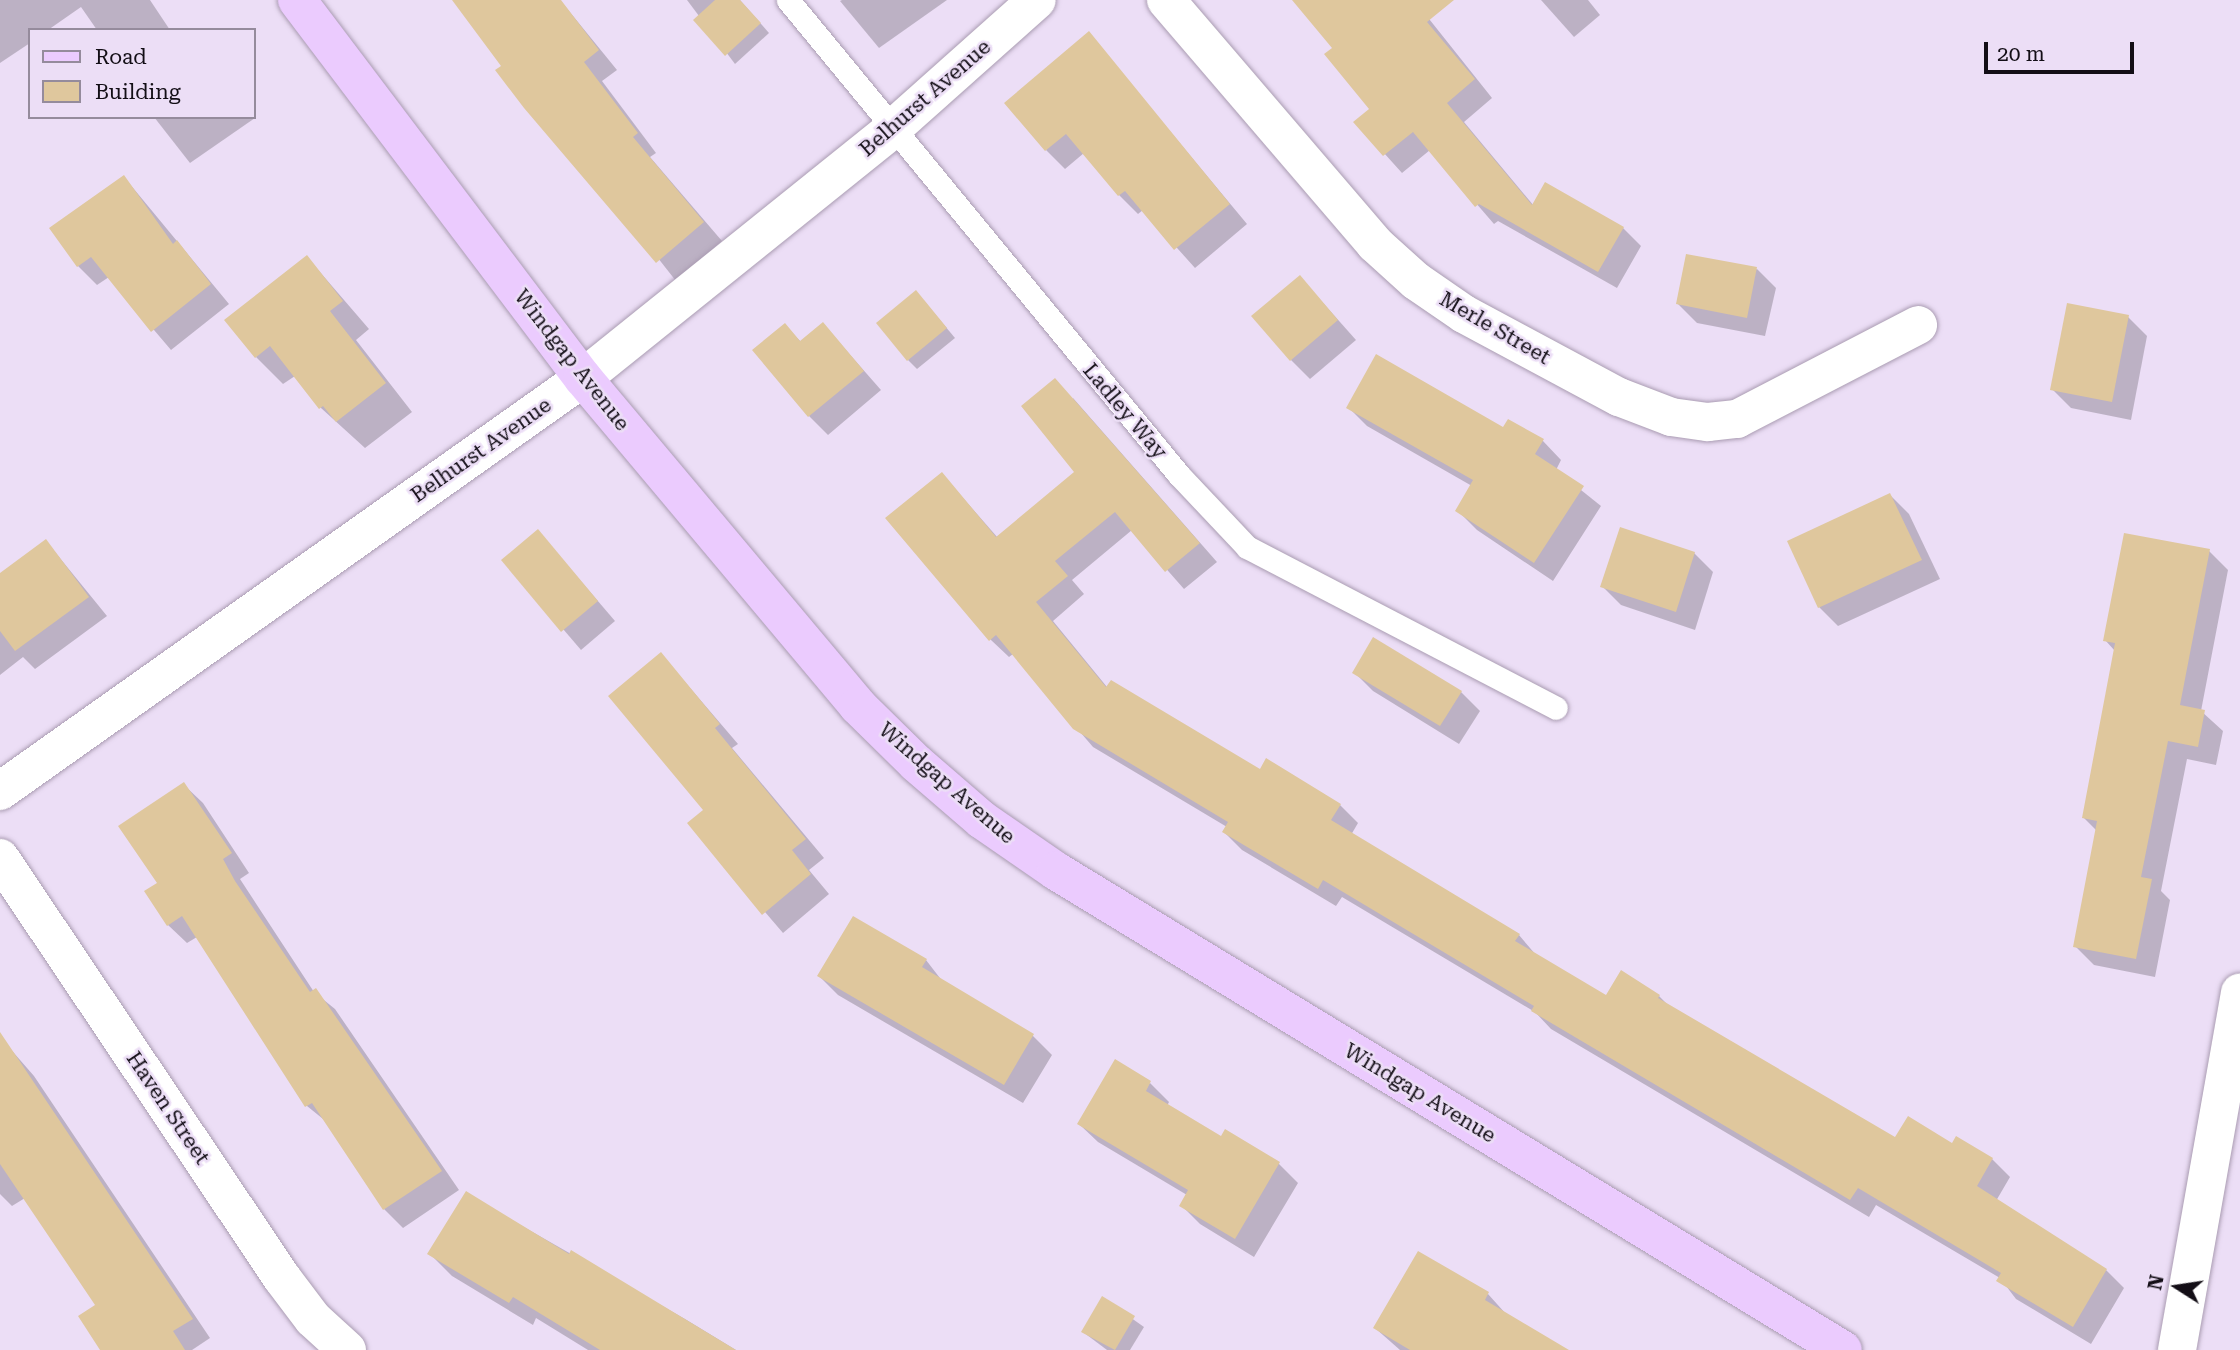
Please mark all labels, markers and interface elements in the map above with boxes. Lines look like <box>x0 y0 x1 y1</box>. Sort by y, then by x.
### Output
legend <box>28 28 256 119</box>
scale bar <box>1988 28 2138 72</box>
street label: Belhurst Avenue <box>854 34 996 162</box>
text: 20 m <box>1997 42 2045 66</box>
text: Road <box>95 45 147 69</box>
text: Building <box>95 80 181 104</box>
street label: Windgap Avenue <box>509 284 635 436</box>
street label: Merle Street <box>1435 286 1555 370</box>
street label: Ladley Way <box>1078 358 1172 464</box>
street label: Belhurst Avenue <box>406 392 556 508</box>
street label: Windgap Avenue <box>874 717 1020 849</box>
street label: Windgap Avenue <box>1340 1038 1500 1148</box>
street label: Haven Street <box>121 1047 215 1169</box>
north arrow <box>2142 1252 2212 1322</box>
text: N <box>2143 1273 2169 1292</box>

